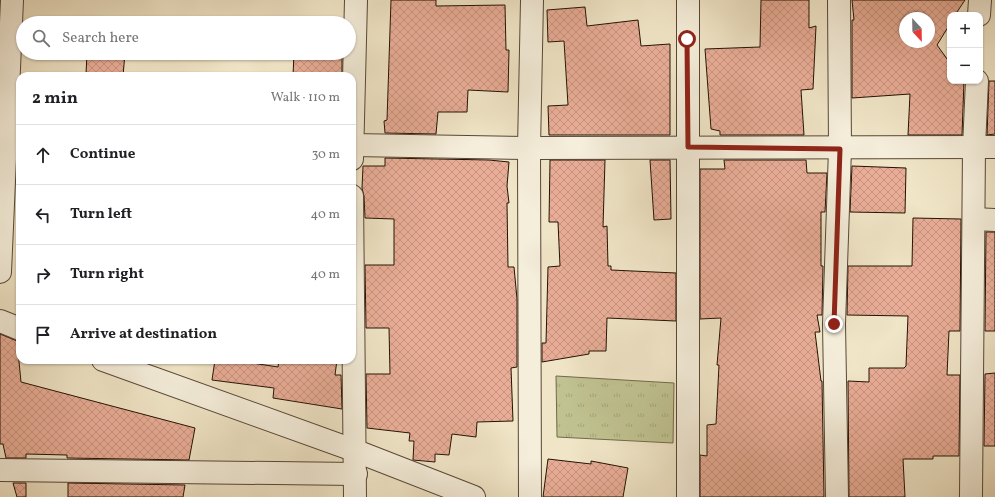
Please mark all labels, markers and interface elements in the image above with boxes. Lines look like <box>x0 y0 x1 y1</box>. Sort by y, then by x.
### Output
north arrow <box>899 12 935 48</box>
map controls <box>947 12 983 84</box>
button: + <box>947 12 983 48</box>
search box <box>16 16 356 60</box>
icon: search <box>30 27 52 49</box>
text: Search here <box>62 28 139 49</box>
route start <box>678 30 696 48</box>
button: − <box>947 48 983 84</box>
text: 2 min <box>32 87 78 110</box>
text: Walk · 110 m <box>271 89 340 107</box>
icon: ahead <box>32 144 54 166</box>
text: Continue <box>70 144 135 165</box>
text: 30 m <box>312 146 340 164</box>
icon: left <box>32 204 54 226</box>
text: Turn left <box>70 204 132 225</box>
text: 40 m <box>311 206 340 224</box>
icon: right <box>32 264 54 286</box>
text: Turn right <box>70 264 144 285</box>
text: 40 m <box>311 266 340 284</box>
route end <box>825 315 843 333</box>
icon: arrive <box>32 324 54 346</box>
text: Arrive at destination <box>70 324 217 345</box>

